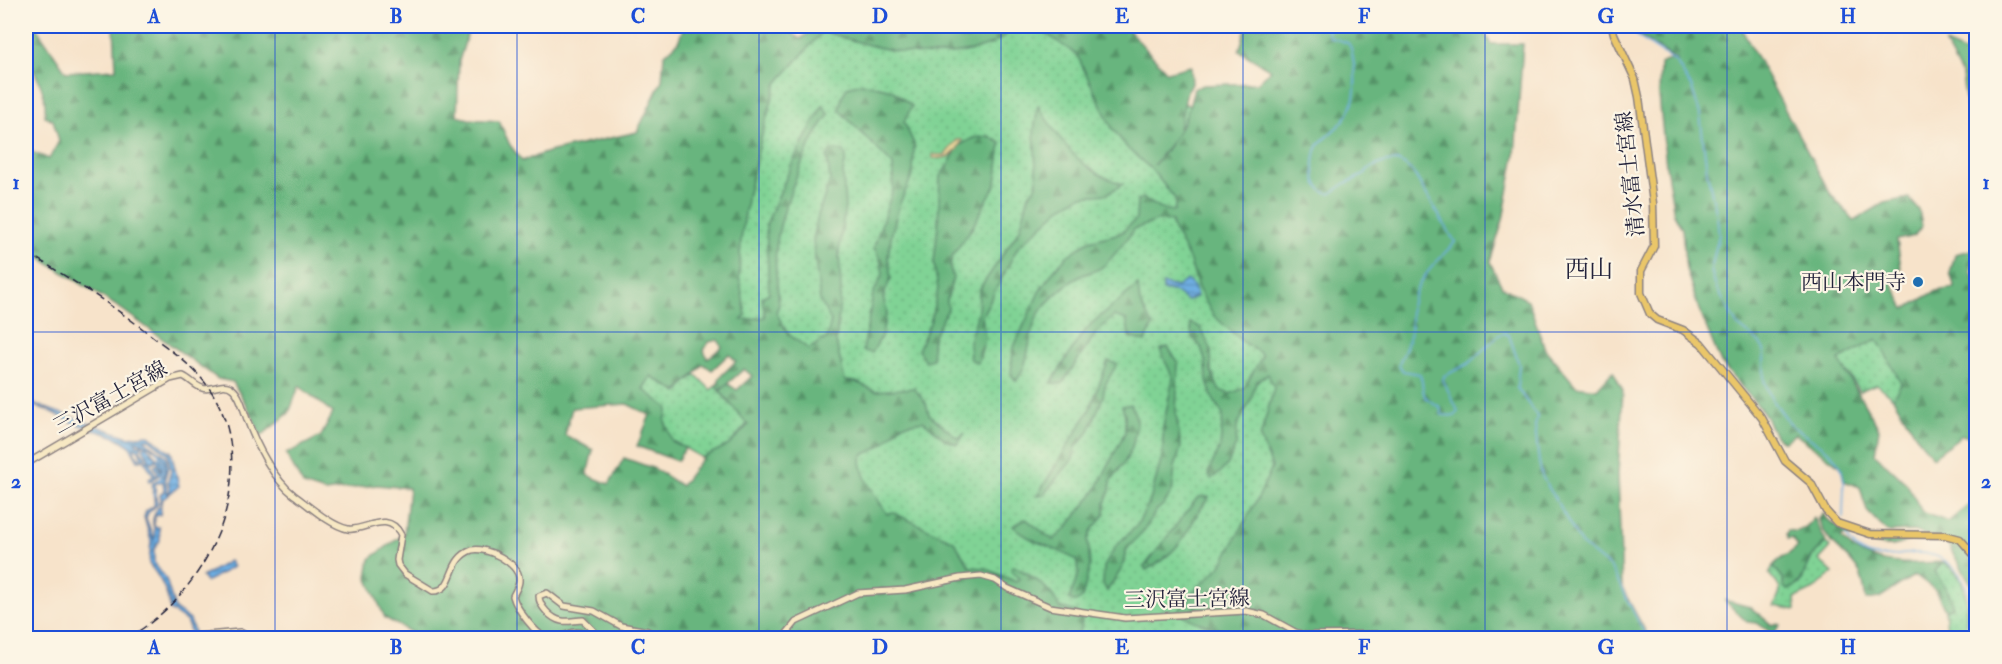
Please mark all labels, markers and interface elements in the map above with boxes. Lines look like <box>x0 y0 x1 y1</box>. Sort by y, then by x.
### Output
text: A <box>147 4 161 29</box>
text: B <box>389 4 403 29</box>
text: C <box>631 4 645 29</box>
text: D <box>872 4 888 29</box>
text: E <box>1115 4 1130 29</box>
text: F <box>1358 4 1371 29</box>
text: G <box>1598 4 1615 29</box>
text: H <box>1840 4 1856 29</box>
street label: 清水富士宮線 <box>1610 110 1651 238</box>
text: 1 <box>12 170 20 195</box>
text: 1 <box>1982 170 1990 195</box>
district label: 西山 <box>1565 254 1613 285</box>
place label: 西山本門寺 <box>1801 269 1906 296</box>
marker: 西山本門寺 <box>1911 275 1925 289</box>
street label: 三沢富士宮線 <box>49 355 172 440</box>
text: 2 <box>11 469 21 494</box>
text: 2 <box>1981 469 1991 494</box>
street label: 三沢富士宮線 <box>1124 585 1250 614</box>
text: A <box>147 635 161 660</box>
text: B <box>389 635 403 660</box>
text: C <box>631 635 645 660</box>
text: D <box>872 635 888 660</box>
text: E <box>1115 635 1130 660</box>
text: F <box>1358 635 1371 660</box>
text: G <box>1598 635 1615 660</box>
text: H <box>1840 635 1856 660</box>

